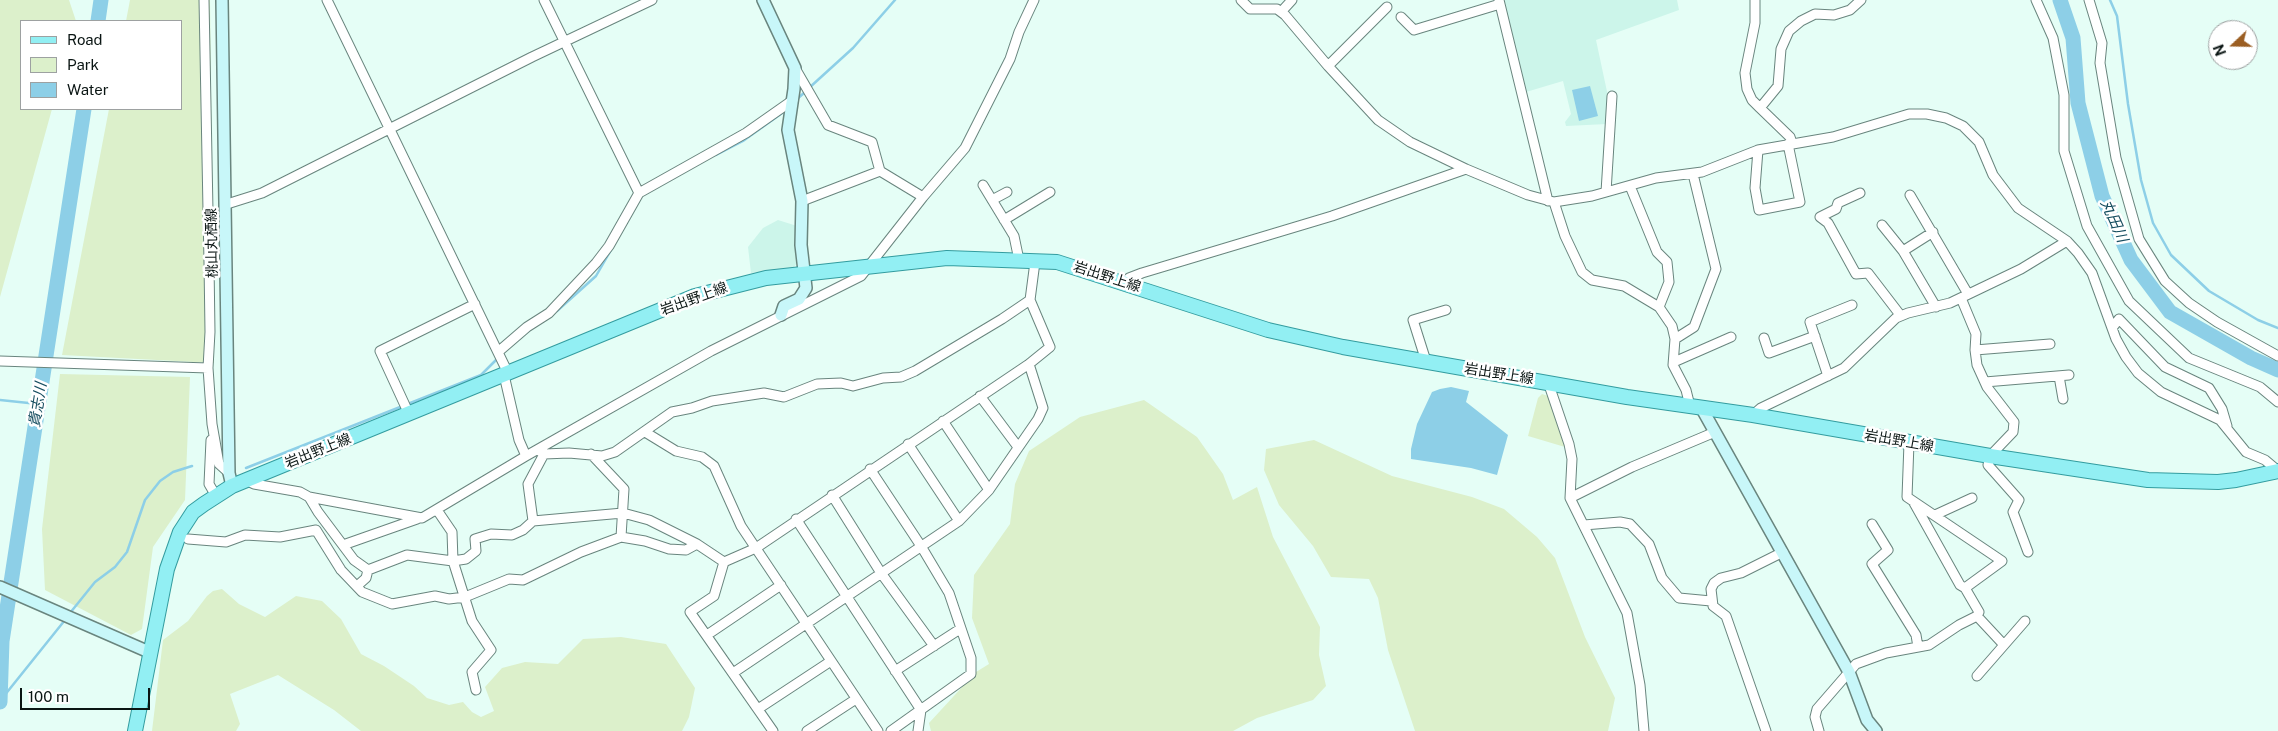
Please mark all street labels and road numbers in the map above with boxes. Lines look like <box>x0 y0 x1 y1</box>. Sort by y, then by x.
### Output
street label: 桃山丸栖線 <box>203 208 221 278</box>
street label: 岩出野上線 <box>1071 258 1143 296</box>
street label: 岩出野上線 <box>658 279 730 319</box>
street label: 岩出野上線 <box>1463 360 1535 388</box>
street label: 岩出野上線 <box>1863 427 1935 455</box>
street label: 岩出野上線 <box>282 430 354 472</box>

